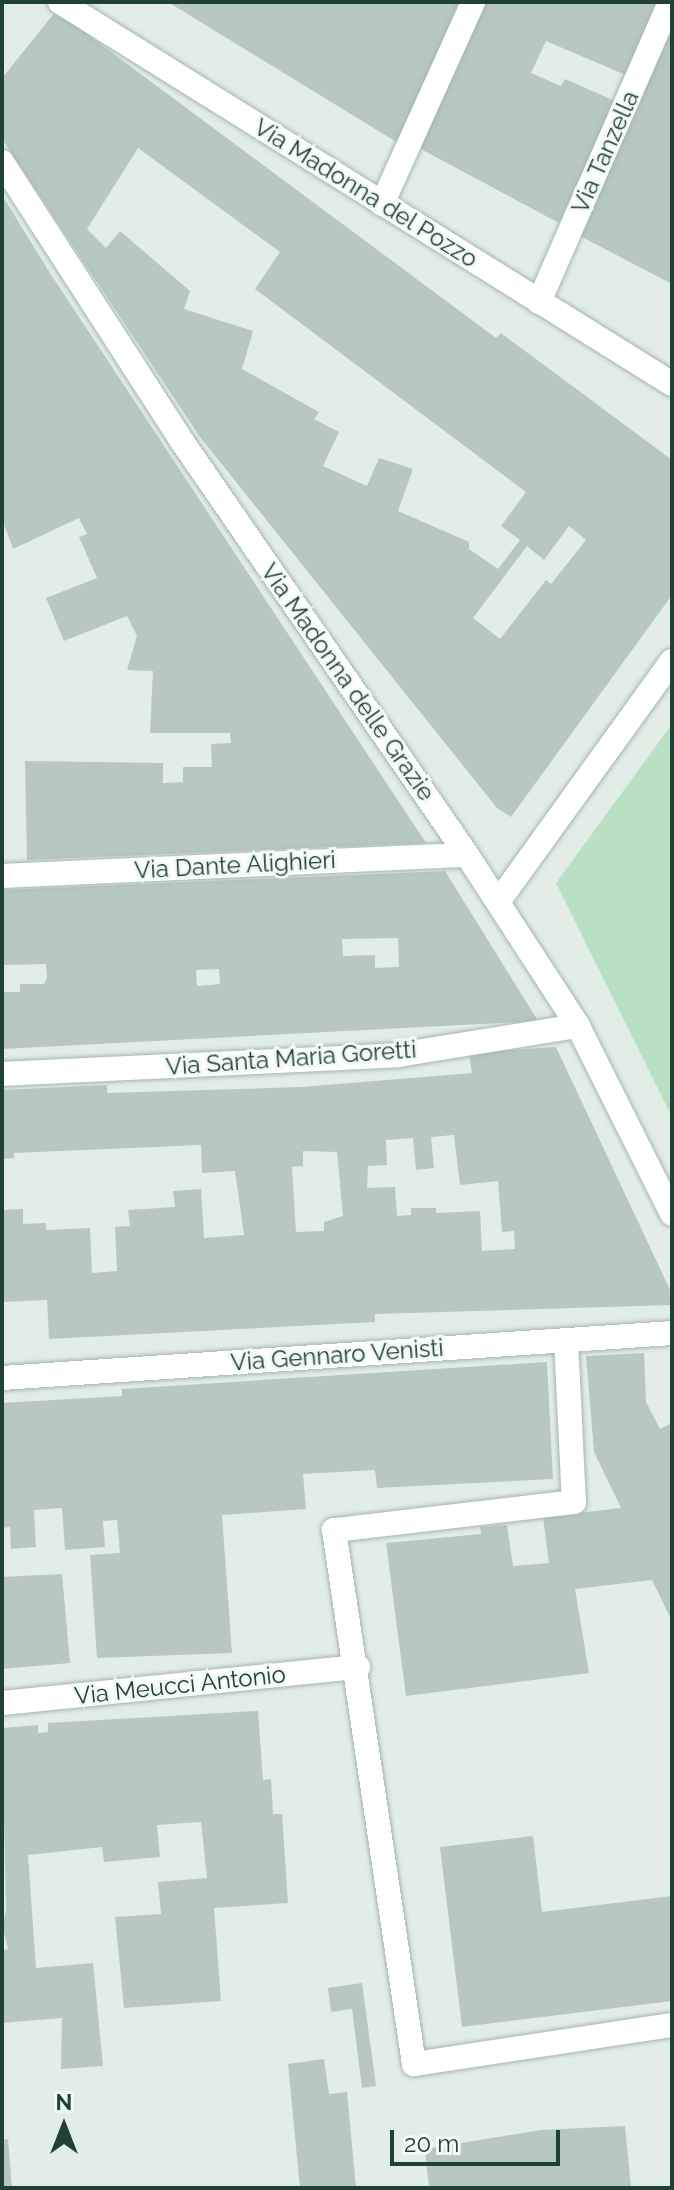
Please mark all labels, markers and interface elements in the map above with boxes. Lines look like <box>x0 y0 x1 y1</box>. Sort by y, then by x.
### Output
street label: Via Tanzella <box>565 86 645 218</box>
street label: Via Madonna del Pozzo <box>248 112 484 274</box>
street label: Via Madonna delle Grazie <box>255 558 441 806</box>
street label: Via Dante Alighieri <box>133 845 337 885</box>
street label: Via Santa Maria Goretti <box>165 1035 417 1081</box>
street label: Via Gennaro Venisti <box>229 1333 445 1377</box>
street label: Via Meucci Antonio <box>72 1660 288 1710</box>
north arrow <box>24 2086 104 2166</box>
text: N <box>56 2089 72 2115</box>
scale bar <box>394 2114 564 2164</box>
text: 20 m <box>404 2129 459 2158</box>

